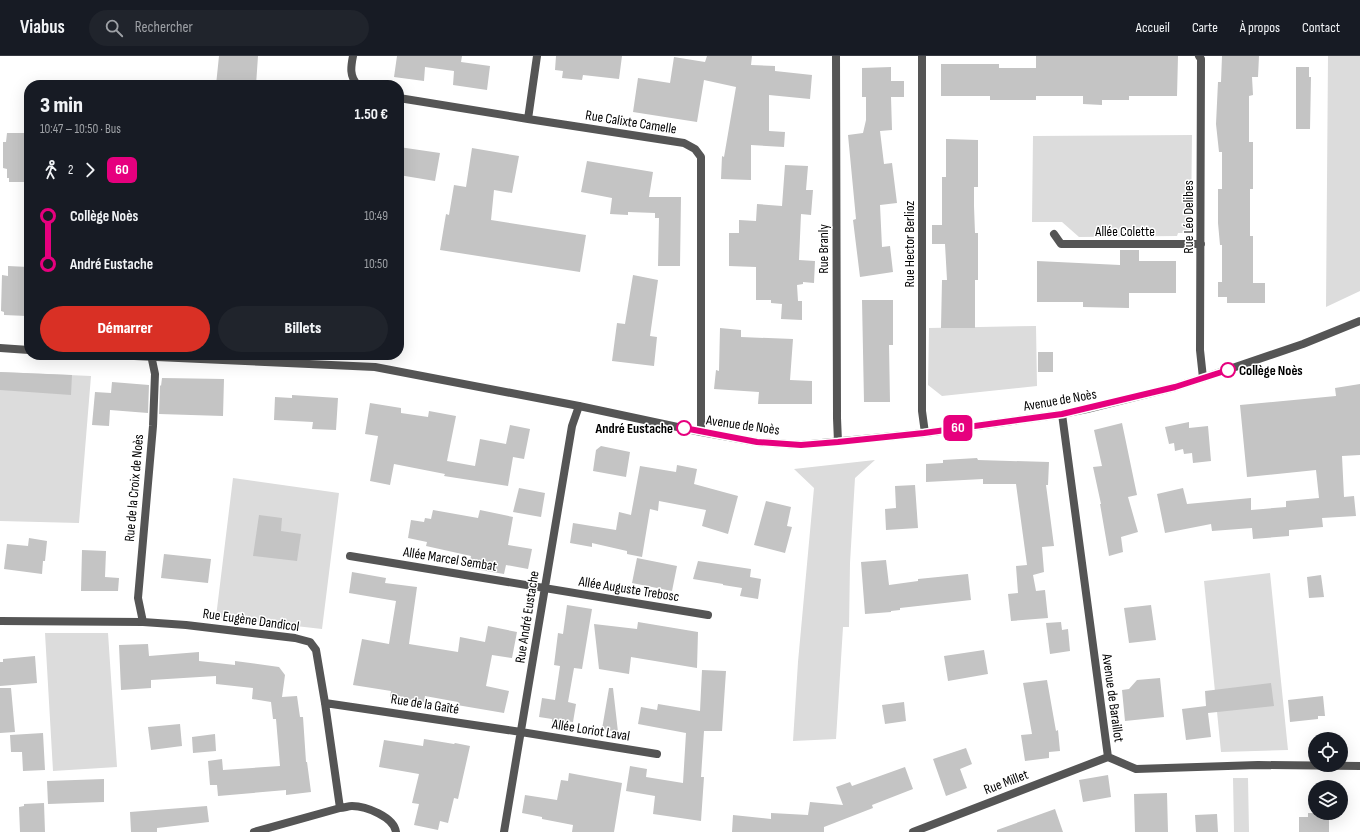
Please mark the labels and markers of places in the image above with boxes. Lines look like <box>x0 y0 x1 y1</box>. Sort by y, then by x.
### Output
marker: Collège Noès <box>1220 362 1236 378</box>
place label: Collège Noès <box>1239 362 1303 379</box>
place label: André Eustache <box>594 420 673 437</box>
marker: André Eustache <box>676 420 692 436</box>

